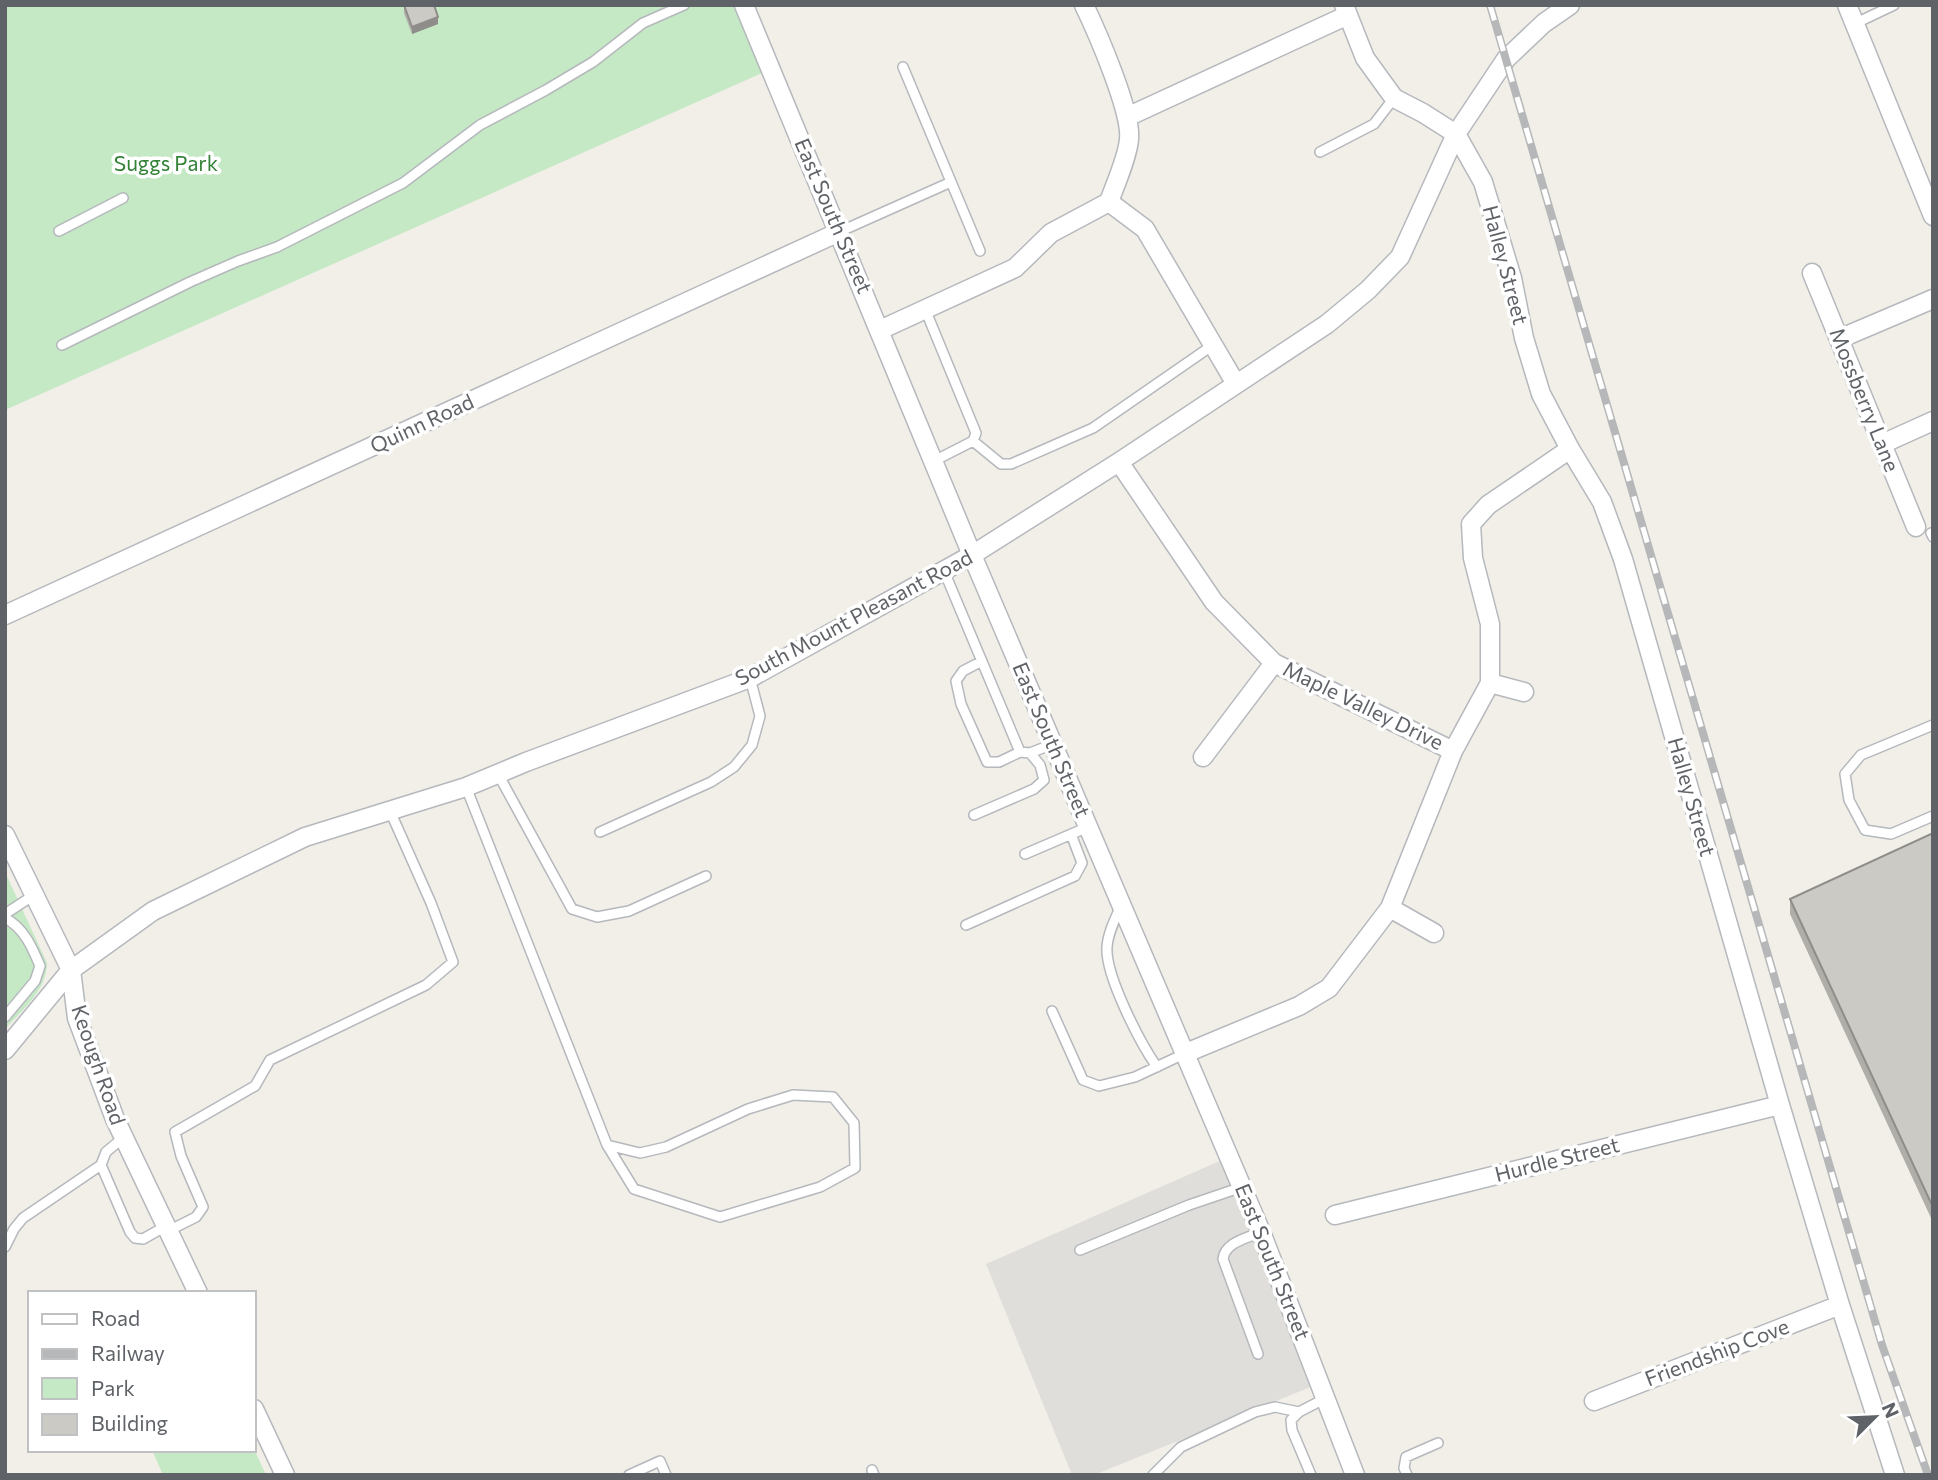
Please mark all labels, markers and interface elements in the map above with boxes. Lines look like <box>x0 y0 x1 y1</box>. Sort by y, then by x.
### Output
street label: East South Street <box>790 134 878 297</box>
park label: Suggs Park <box>114 150 218 175</box>
street label: Halley Street <box>1479 202 1534 327</box>
street label: Mossberry Lane <box>1825 324 1906 475</box>
street label: Quinn Road <box>366 388 477 458</box>
street label: South Mount Pleasant Road <box>730 543 976 690</box>
street label: Maple Valley Drive <box>1279 655 1448 754</box>
street label: East South Street <box>1008 658 1096 821</box>
street label: Halley Street <box>1664 734 1721 859</box>
street label: Keough Road <box>67 1001 132 1128</box>
street label: Hurdle Street <box>1492 1131 1621 1186</box>
street label: East South Street <box>1231 1180 1316 1343</box>
legend <box>28 1291 256 1452</box>
text: Road <box>91 1305 140 1330</box>
street label: Friendship Cove <box>1641 1313 1792 1391</box>
text: Railway <box>91 1340 165 1365</box>
text: Park <box>91 1375 135 1400</box>
north arrow <box>1840 1382 1910 1452</box>
text: N <box>1878 1399 1904 1421</box>
text: Building <box>91 1410 168 1435</box>

